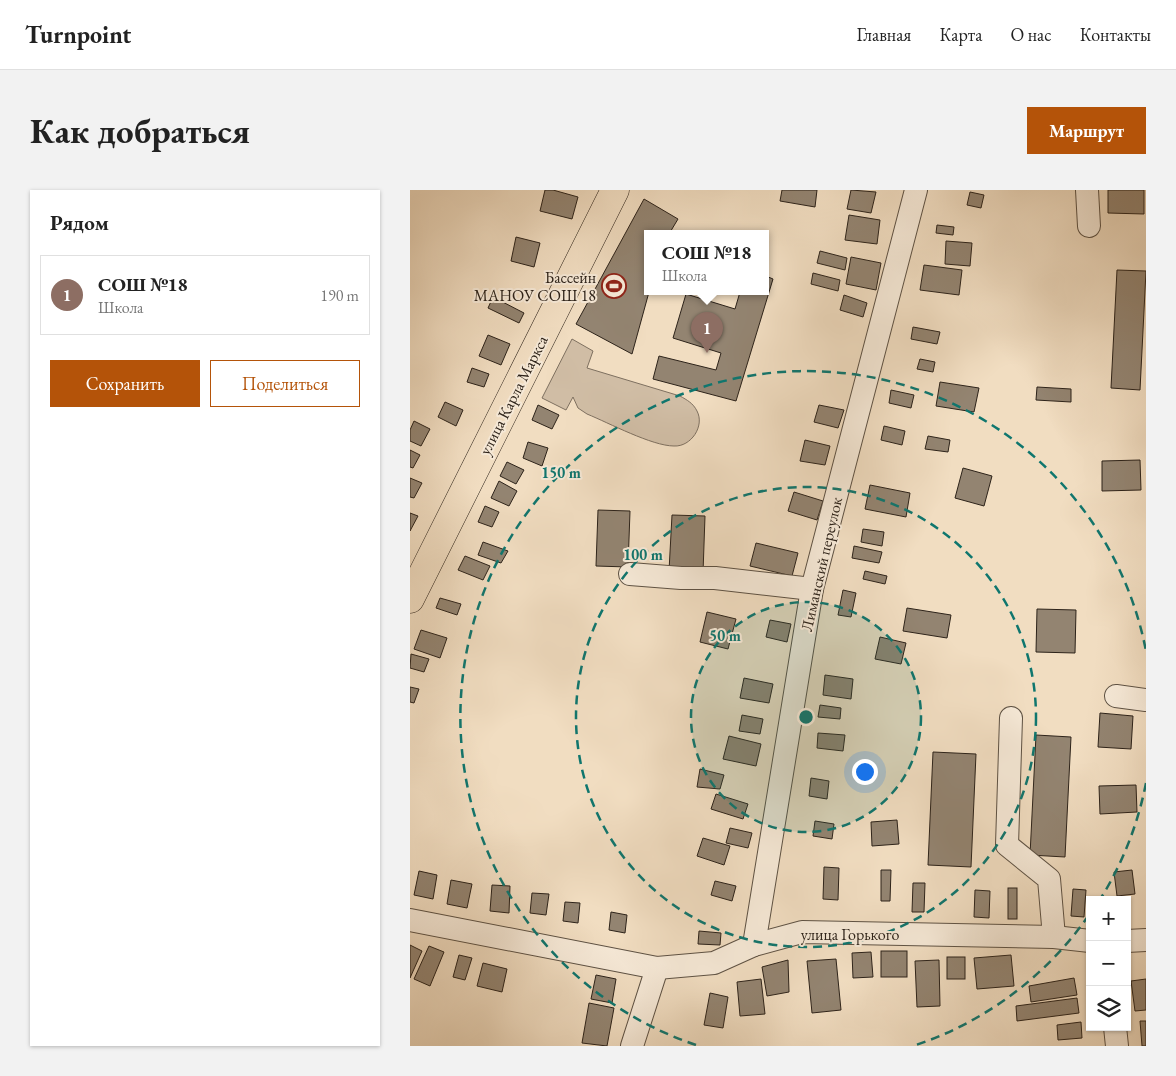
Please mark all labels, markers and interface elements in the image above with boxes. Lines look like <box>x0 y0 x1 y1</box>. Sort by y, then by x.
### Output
text: Turnpoint <box>25 19 131 50</box>
text: Главная <box>857 23 911 46</box>
text: Карта <box>939 23 982 46</box>
text: О нас <box>1010 23 1052 46</box>
text: Контакты <box>1080 23 1151 46</box>
button: Маршрут <box>1027 107 1146 154</box>
text: Как добраться <box>30 108 250 153</box>
text: Рядом <box>50 209 109 236</box>
popup <box>644 230 769 295</box>
text: СОШ №18 <box>662 240 751 265</box>
text: Школа <box>662 265 707 286</box>
place label: Бассейн МАНОУ СОШ 18 <box>474 267 596 306</box>
text: СОШ №18 <box>98 272 188 297</box>
sports icon: Бассейн МАНОУ СОШ 18 <box>601 273 627 299</box>
text: 1 <box>63 285 71 306</box>
text: 190 m <box>320 285 359 306</box>
text: Школа <box>98 297 143 318</box>
pin: 1 <box>691 312 723 353</box>
street label: улица Карла Маркса <box>474 331 553 459</box>
button: Сохранить <box>50 360 200 407</box>
button: Поделиться <box>210 360 360 407</box>
text: 150 m <box>541 463 581 482</box>
street label: Лиманский переулок <box>796 495 847 633</box>
text: 100 m <box>623 545 663 564</box>
text: 50 m <box>709 626 741 645</box>
centre of rings <box>797 708 815 726</box>
your location <box>852 759 878 785</box>
map controls <box>1086 896 1131 1031</box>
button: + <box>1086 896 1131 941</box>
street label: улица Горького <box>801 924 899 945</box>
button: − <box>1086 941 1131 986</box>
button: layers <box>1086 986 1131 1031</box>

